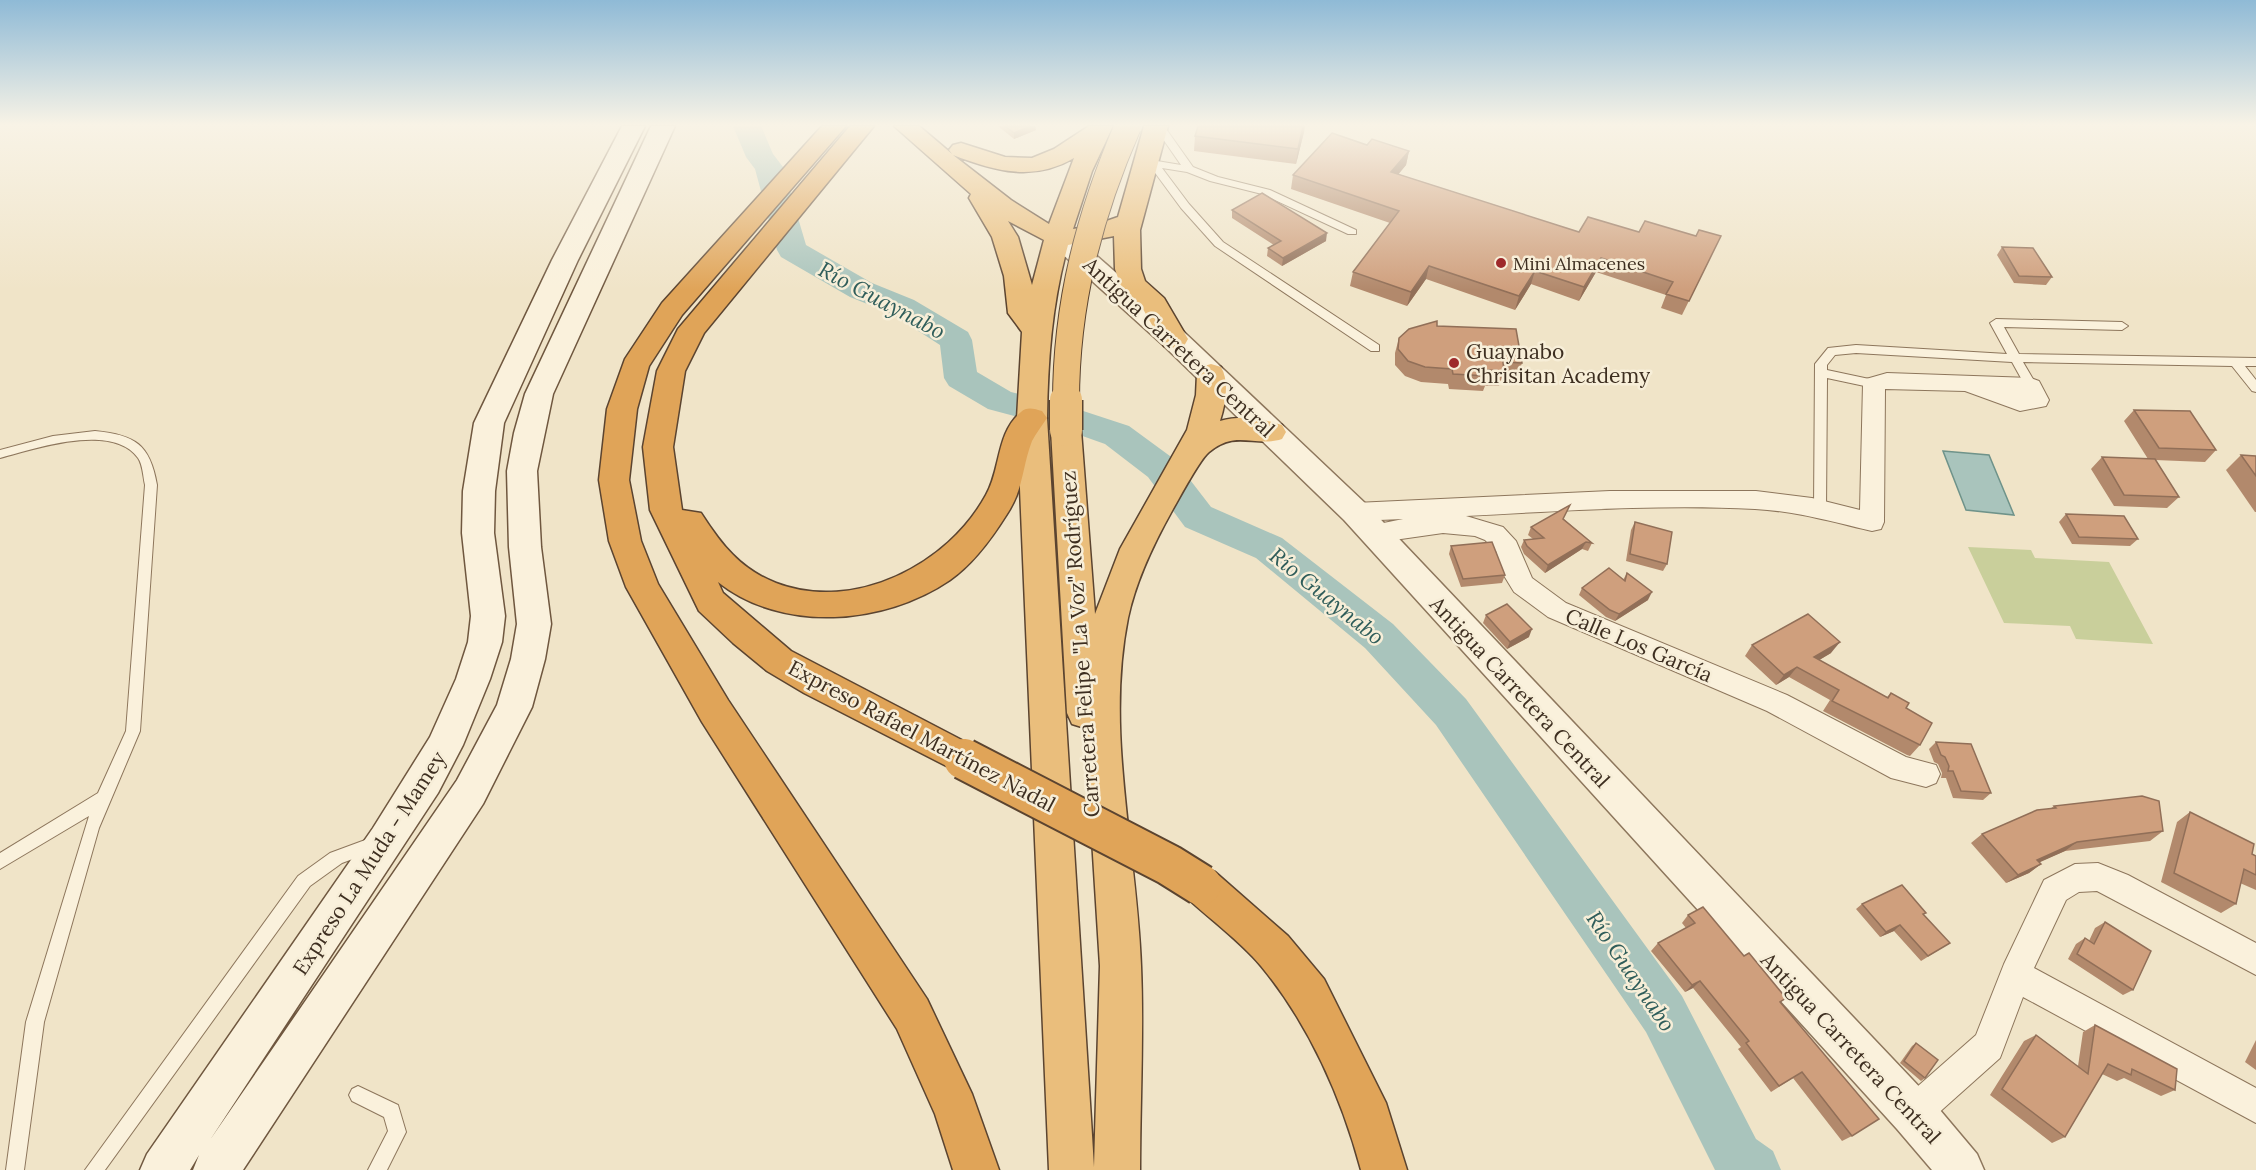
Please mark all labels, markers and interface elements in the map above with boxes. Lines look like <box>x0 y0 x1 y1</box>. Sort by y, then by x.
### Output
street label: Antigua Carretera Central <box>1077 250 1280 443</box>
place label: Mini Almacenes <box>1513 252 1645 275</box>
water label: Río Guaynabo <box>814 255 950 345</box>
marker: Mini Almacenes <box>1494 256 1508 270</box>
place label: Guaynabo Chrisitan Academy <box>1466 338 1650 389</box>
marker: Guaynabo Chrisitan Academy <box>1447 356 1461 370</box>
street label: Carretera Felipe "La Voz" Rodríguez <box>1054 470 1106 818</box>
water label: Río Guaynabo <box>1264 541 1390 651</box>
street label: Antigua Carretera Central <box>1423 590 1616 793</box>
street label: Calle Los García <box>1561 602 1717 688</box>
street label: Expreso Rafael Martínez Nadal <box>784 654 1060 818</box>
street label: Expreso La Muda - Mamey <box>287 746 451 980</box>
water label: Río Guaynabo <box>1580 905 1682 1037</box>
street label: Antigua Carretera Central <box>1754 946 1947 1149</box>

